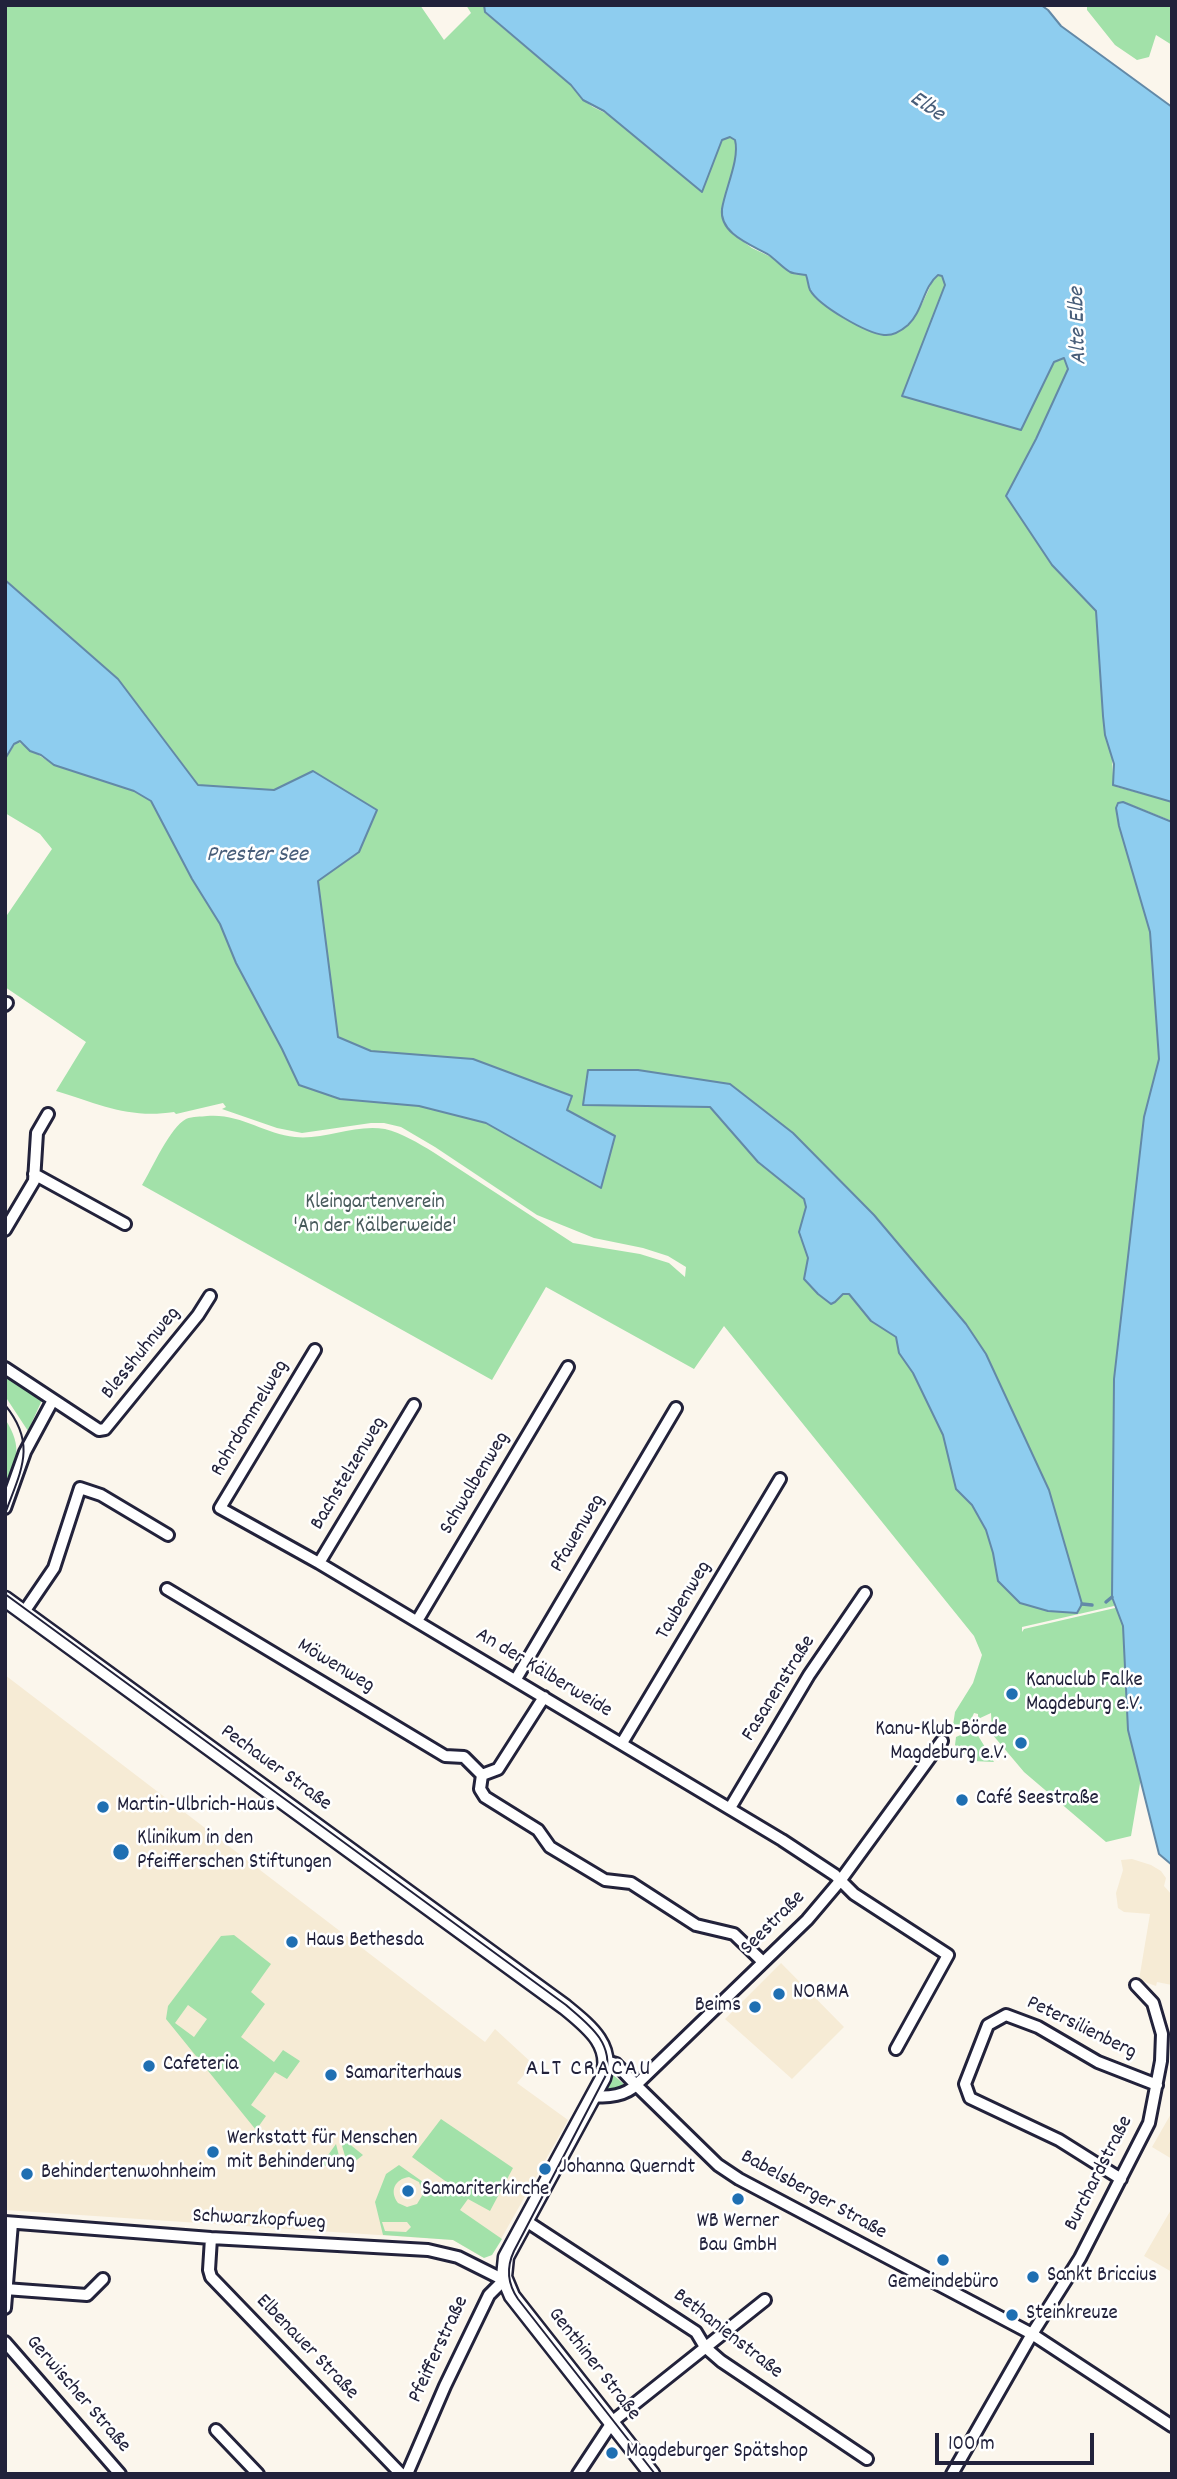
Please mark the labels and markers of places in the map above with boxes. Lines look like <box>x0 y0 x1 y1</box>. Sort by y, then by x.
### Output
place label: Kanuclub Falke Magdeburg e.V. <box>1026 1669 1143 1719</box>
marker: Kanuclub Falke Magdeburg e.V. <box>1004 1686 1020 1702</box>
place label: Kanu-Klub-Börde Magdeburg e.V. <box>875 1718 1007 1768</box>
marker: Kanu-Klub-Börde Magdeburg e.V. <box>1013 1735 1029 1751</box>
place label: Café Seestraße <box>976 1787 1099 1813</box>
marker: Café Seestraße <box>954 1792 970 1808</box>
place label: Martin-Ulbrich-Haus <box>117 1794 275 1820</box>
marker: Martin-Ulbrich-Haus <box>95 1799 111 1815</box>
place label: Klinikum in den Pfeifferschen Stiftungen <box>137 1827 332 1877</box>
marker: Klinikum in den Pfeifferschen Stiftungen <box>111 1842 131 1862</box>
place label: Haus Bethesda <box>306 1929 424 1955</box>
marker: Haus Bethesda <box>284 1934 300 1950</box>
place label: NORMA <box>793 1981 849 2007</box>
marker: NORMA <box>771 1986 787 2002</box>
place label: Beims <box>695 1994 741 2020</box>
marker: Beims <box>747 1999 763 2015</box>
place label: Cafeteria <box>163 2053 238 2079</box>
marker: Cafeteria <box>141 2058 157 2074</box>
place label: Samariterhaus <box>345 2062 462 2088</box>
marker: Samariterhaus <box>323 2067 339 2083</box>
place label: Werkstatt für Menschen mit Behinderung <box>227 2127 418 2177</box>
marker: Werkstatt für Menschen mit Behinderung <box>205 2144 221 2160</box>
place label: Johanna Querndt <box>559 2156 695 2182</box>
place label: Behindertenwohnheim <box>41 2161 216 2187</box>
marker: Johanna Querndt <box>537 2161 553 2177</box>
marker: Behindertenwohnheim <box>19 2166 35 2182</box>
place label: Samariterkirche <box>422 2178 549 2204</box>
marker: Samariterkirche <box>400 2183 416 2199</box>
marker: WB Werner Bau GmbH <box>730 2191 746 2207</box>
place label: WB Werner Bau GmbH <box>697 2210 779 2260</box>
marker: Gemeindebüro <box>935 2252 951 2268</box>
place label: Sankt Briccius <box>1047 2264 1157 2290</box>
marker: Sankt Briccius <box>1025 2269 1041 2285</box>
place label: Gemeindebüro <box>887 2271 999 2297</box>
place label: Steinkreuze <box>1026 2302 1118 2328</box>
marker: Steinkreuze <box>1004 2307 1020 2323</box>
place label: Magdeburger Spätshop <box>626 2440 808 2466</box>
marker: Magdeburger Spätshop <box>604 2445 620 2461</box>

